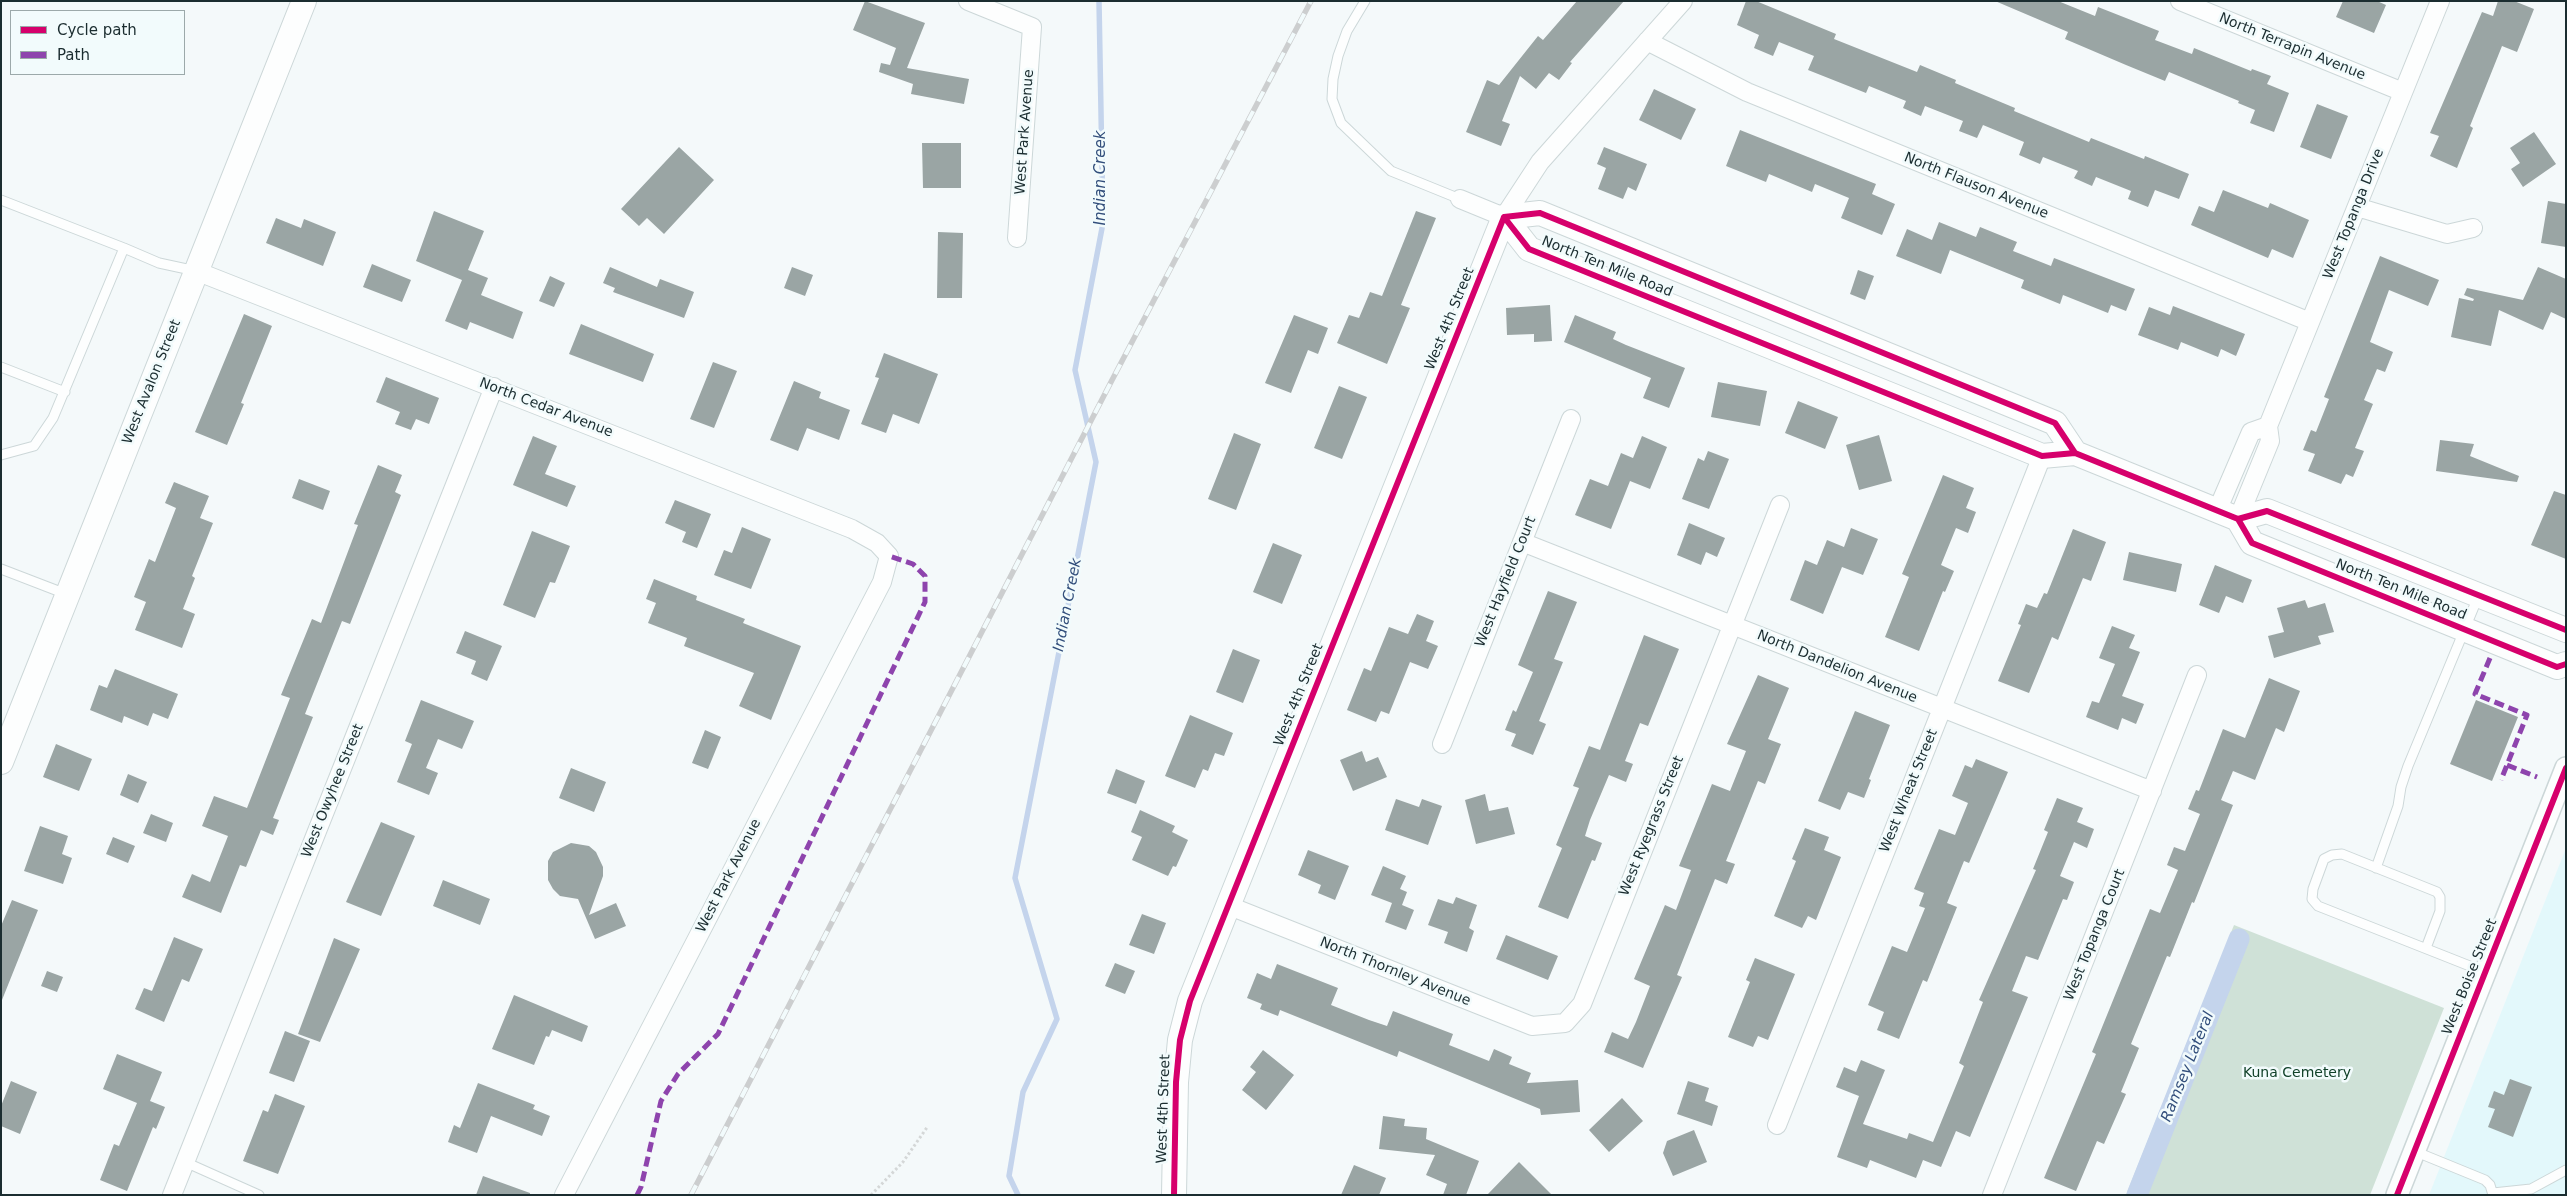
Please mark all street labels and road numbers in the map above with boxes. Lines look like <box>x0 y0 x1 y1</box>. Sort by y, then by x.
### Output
street label: North Terrapin Avenue <box>2216 10 2368 84</box>
street label: West Park Avenue <box>1012 69 1038 195</box>
street label: West Topanga Drive <box>2320 146 2388 282</box>
street label: North Flauson Avenue <box>1901 149 2051 223</box>
street label: North Ten Mile Road <box>1539 233 1675 301</box>
street label: West 4th Street <box>1422 265 1478 373</box>
street label: West Avalon Street <box>119 317 185 447</box>
street label: North Cedar Avenue <box>477 375 615 441</box>
street label: West Hayfield Court <box>1472 514 1540 650</box>
street label: North Ten Mile Road <box>2333 556 2469 624</box>
street label: North Dandelion Avenue <box>1755 627 1919 707</box>
street label: West 4th Street <box>1271 641 1327 749</box>
street label: West Owyhee Street <box>298 722 368 860</box>
street label: West Wheat Street <box>1877 727 1941 855</box>
street label: West Ryegrass Street <box>1616 754 1688 898</box>
street label: West Park Avenue <box>693 816 765 936</box>
street label: West Topanga Court <box>2061 867 2129 1003</box>
street label: West Boise Street <box>2439 916 2501 1038</box>
street label: North Thornley Avenue <box>1317 934 1473 1010</box>
street label: West 4th Street <box>1154 1054 1174 1164</box>

